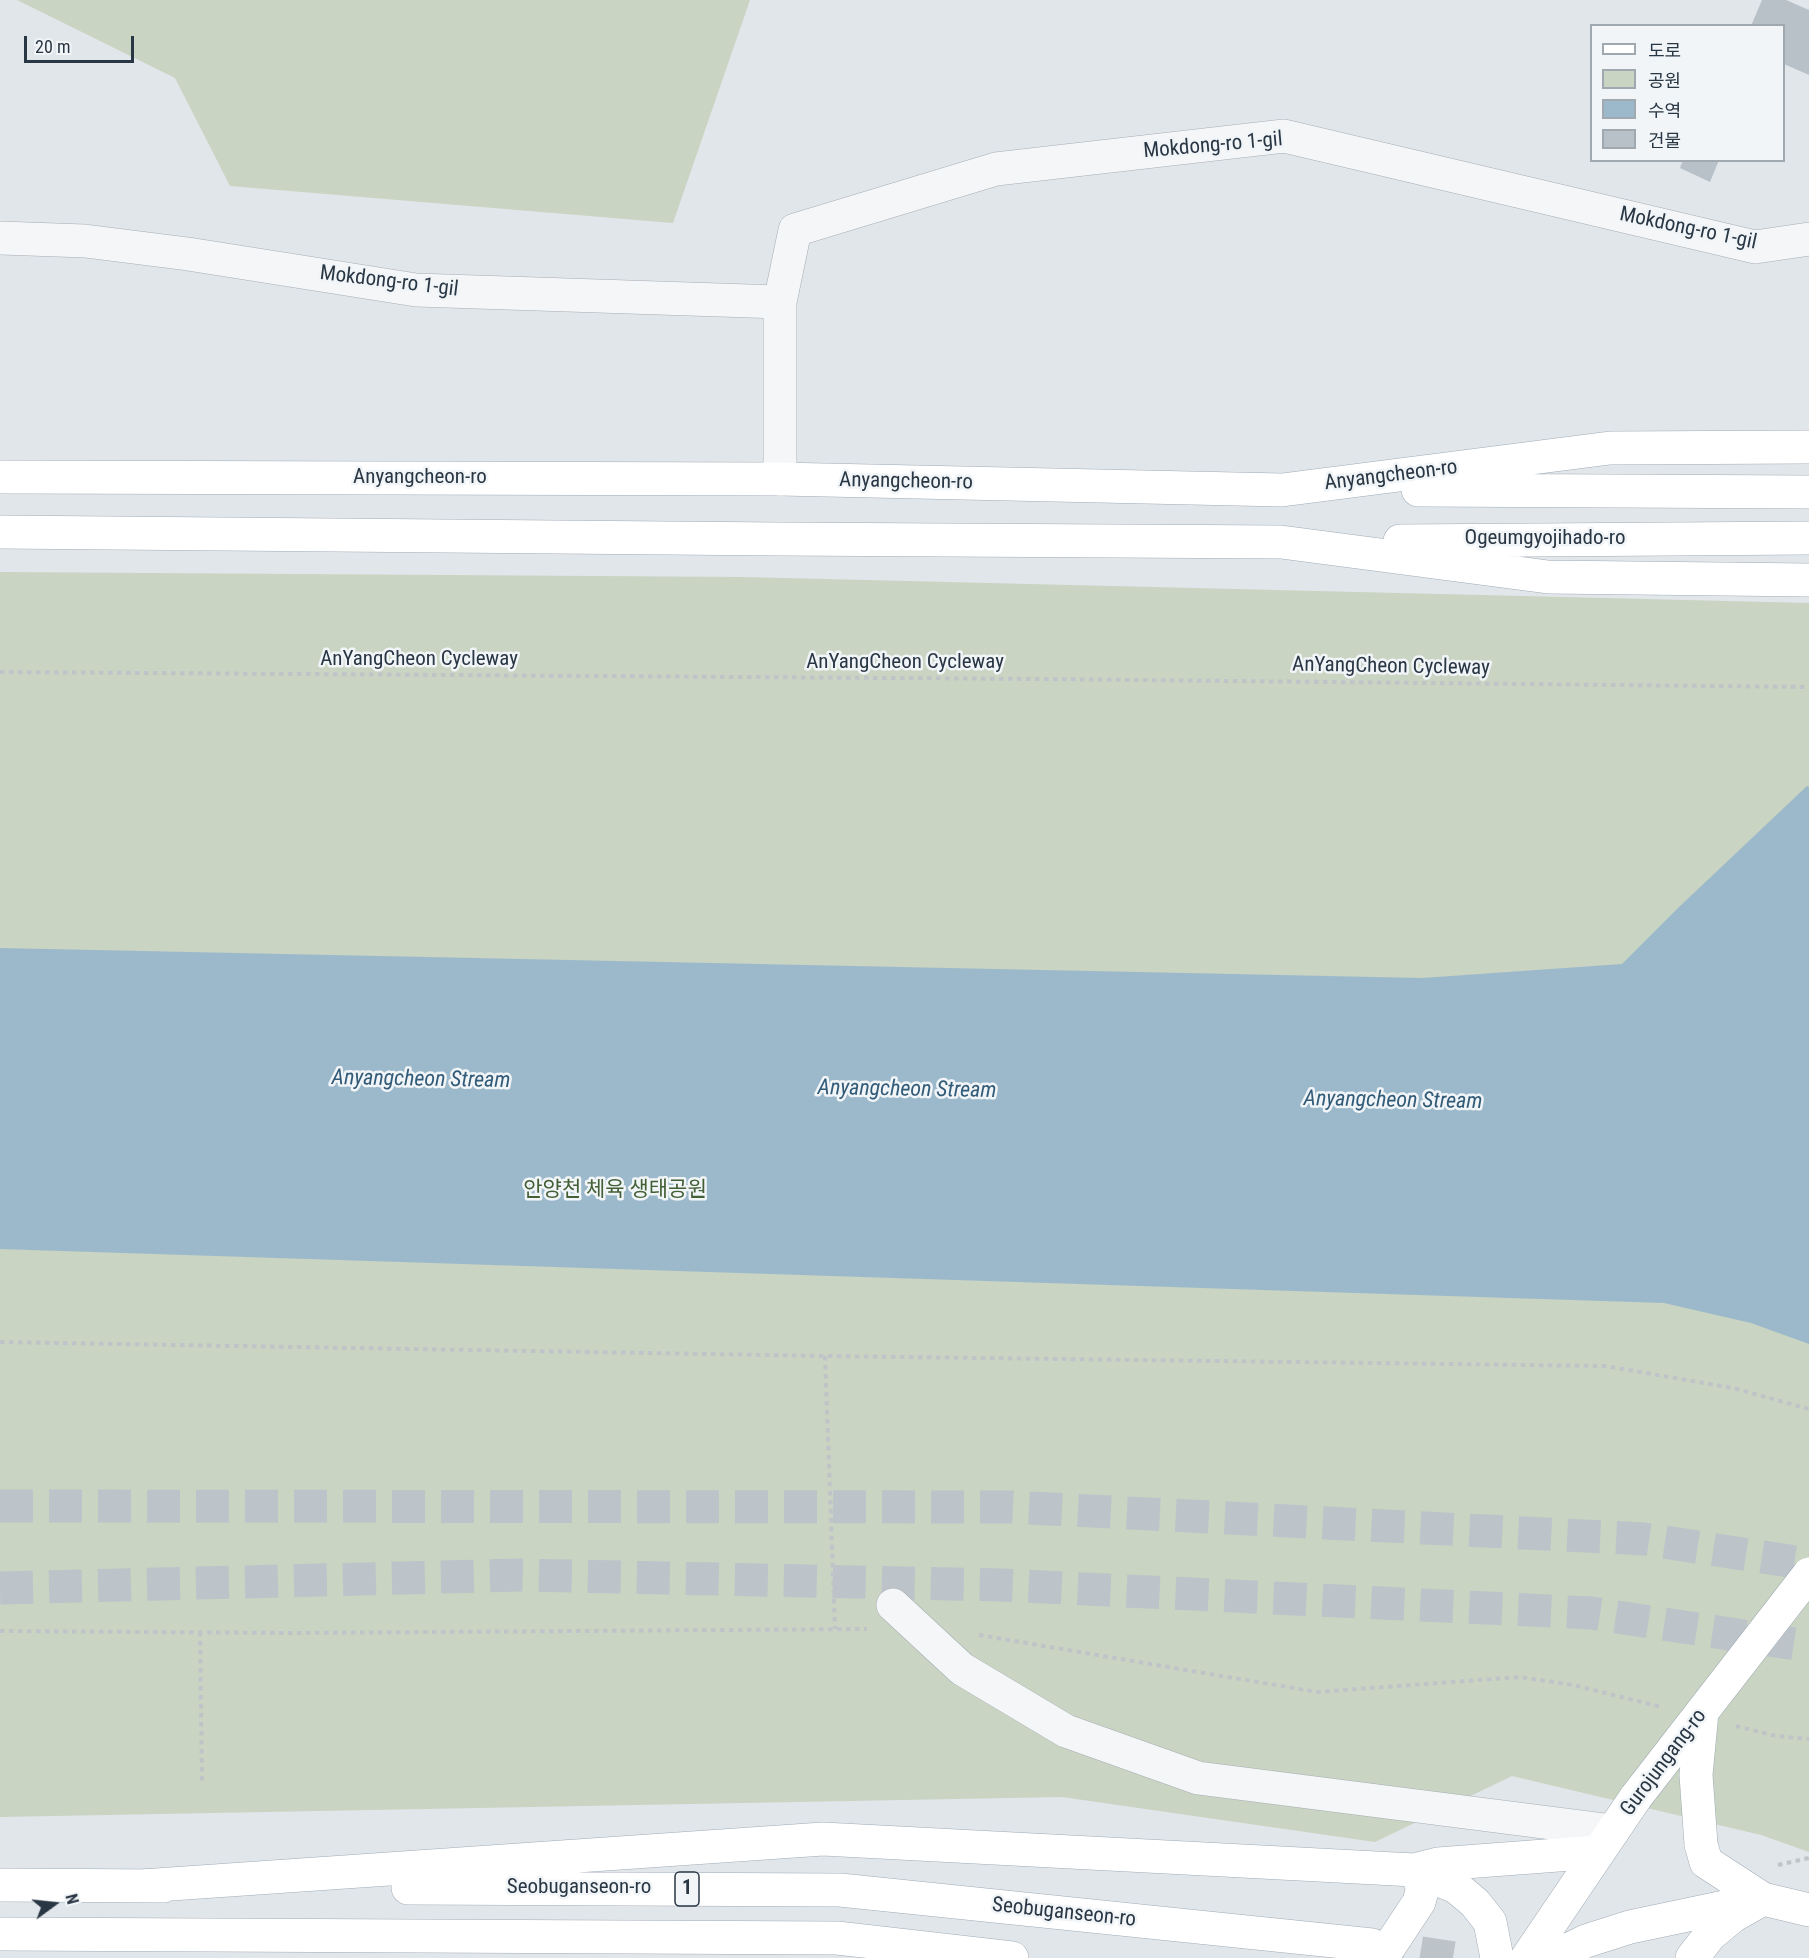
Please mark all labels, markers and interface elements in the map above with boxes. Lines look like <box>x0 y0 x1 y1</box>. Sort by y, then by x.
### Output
scale bar <box>27 24 136 62</box>
legend <box>1590 24 1785 162</box>
text: 20 m <box>35 36 70 57</box>
text: 도로 <box>1648 40 1681 61</box>
text: 공원 <box>1648 70 1681 91</box>
text: 수역 <box>1648 100 1681 121</box>
street label: Mokdong-ro 1-gil <box>1142 127 1284 165</box>
text: 건물 <box>1648 130 1681 151</box>
street label: Mokdong-ro 1-gil <box>1617 202 1759 256</box>
street label: Mokdong-ro 1-gil <box>318 261 460 303</box>
street label: Anyangcheon-ro <box>1323 455 1459 497</box>
street label: Anyangcheon-ro <box>353 465 487 491</box>
street label: Anyangcheon-ro <box>839 468 973 496</box>
street label: Ogeumgyojihado-ro <box>1465 526 1625 552</box>
street label: AnYangCheon Cycleway <box>320 647 518 673</box>
street label: AnYangCheon Cycleway <box>806 650 1004 676</box>
street label: AnYangCheon Cycleway <box>1292 653 1490 681</box>
water label: Anyangcheon Stream <box>331 1065 511 1095</box>
water label: Anyangcheon Stream <box>817 1075 997 1105</box>
water label: Anyangcheon Stream <box>1303 1086 1483 1116</box>
park label: 안양천 체육 생태공원 <box>523 1178 707 1204</box>
street label: Gurojungang-ro <box>1616 1705 1712 1821</box>
road number: 1 <box>675 1872 699 1906</box>
north arrow <box>24 1874 84 1934</box>
street label: Seobuganseon-ro <box>507 1875 651 1901</box>
text: N <box>61 1892 82 1906</box>
street label: Seobuganseon-ro <box>991 1893 1137 1933</box>

